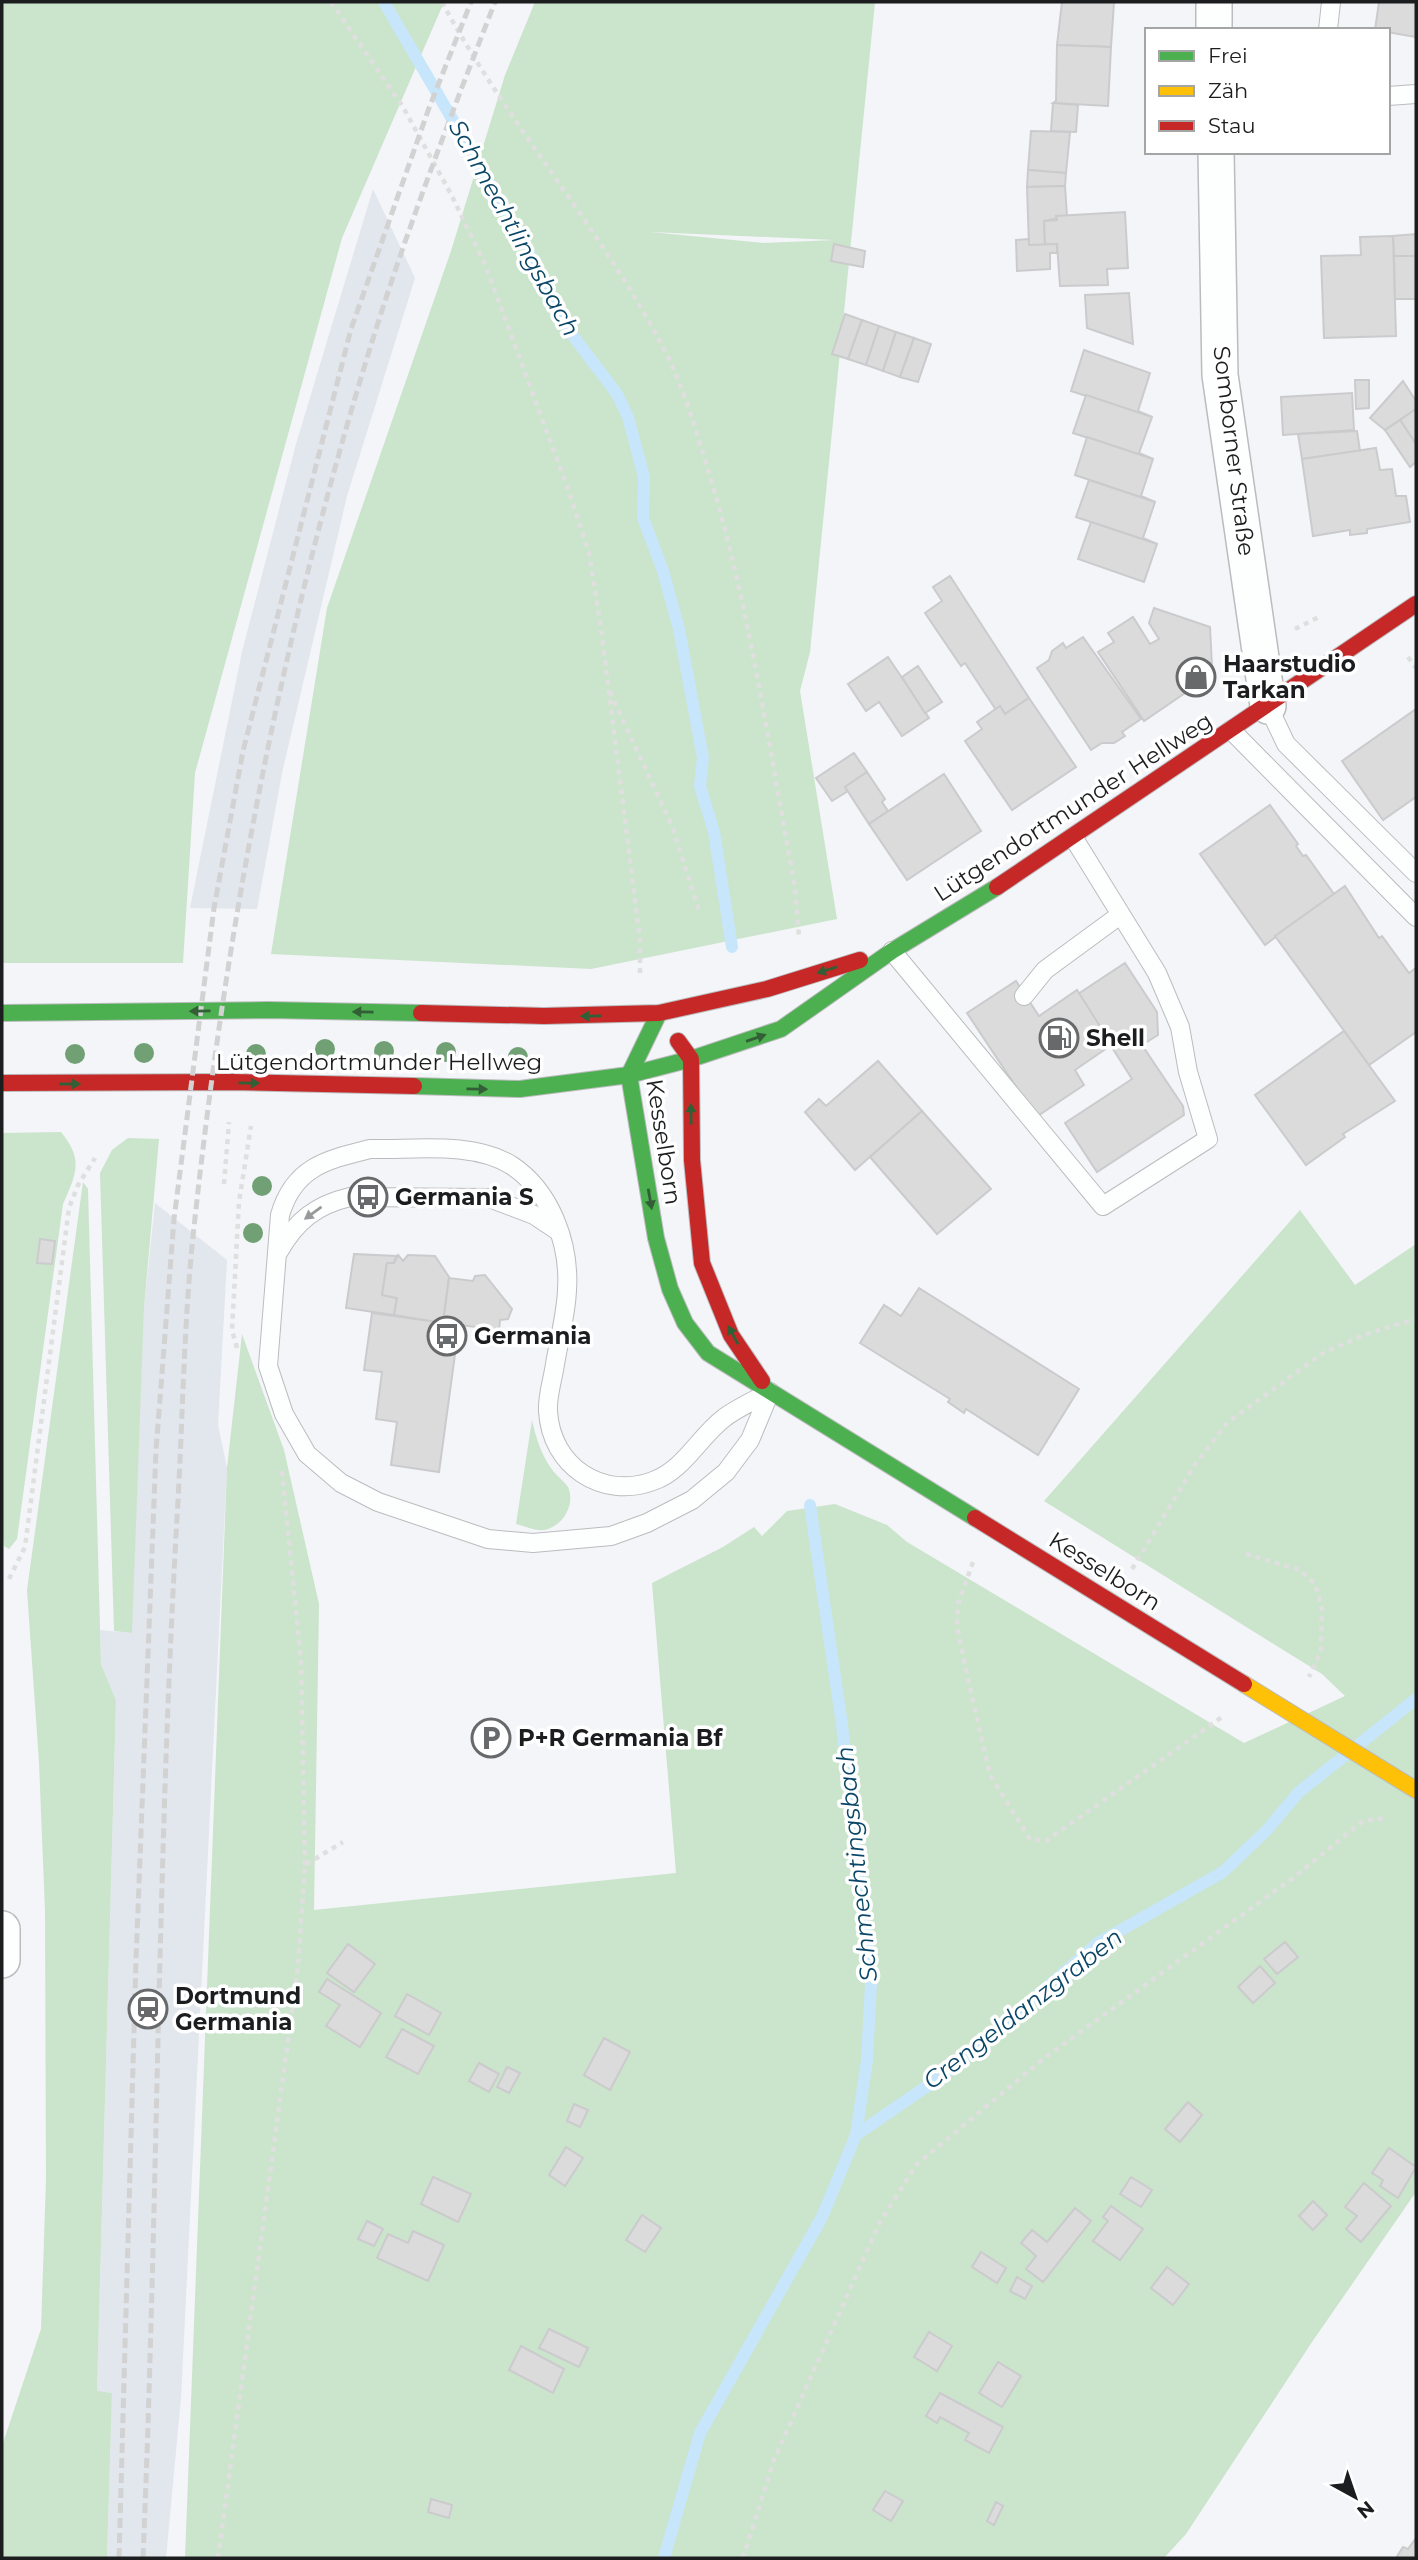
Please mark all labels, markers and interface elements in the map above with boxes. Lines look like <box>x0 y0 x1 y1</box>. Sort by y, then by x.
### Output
legend <box>1145 28 1390 154</box>
text: Frei <box>1208 43 1248 68</box>
text: Zäh <box>1208 78 1248 103</box>
text: Stau <box>1208 113 1256 138</box>
water label: Schmechtlingsbach <box>443 114 586 341</box>
street label: Somborner Straße <box>1207 344 1261 558</box>
place label: Haarstudio Tarkan <box>1223 650 1356 704</box>
shop icon: Haarstudio Tarkan <box>1175 656 1217 698</box>
street label: Lütgendortmunder Hellweg <box>928 706 1218 908</box>
one-way arrow <box>816 966 837 976</box>
one-way arrow <box>189 1005 211 1017</box>
one-way arrow <box>352 1006 374 1017</box>
one-way arrow <box>580 1010 602 1022</box>
fuel station icon: Shell <box>1038 1017 1080 1059</box>
place label: Shell <box>1086 1024 1145 1052</box>
one-way arrow <box>745 1032 766 1043</box>
street label: Lütgendortmunder Hellweg <box>216 1048 542 1076</box>
one-way arrow <box>238 1077 260 1089</box>
street label: Kesselborn <box>640 1077 688 1207</box>
one-way arrow <box>59 1078 81 1090</box>
one-way arrow <box>466 1083 488 1094</box>
one-way arrow <box>685 1103 697 1125</box>
bus stop icon: Germania S <box>347 1176 389 1218</box>
place label: Germania S <box>395 1183 534 1211</box>
one-way arrow <box>644 1188 655 1210</box>
one-way arrow <box>304 1205 322 1220</box>
bus stop icon: Germania <box>426 1315 468 1357</box>
place label: Germania <box>474 1322 591 1350</box>
one-way arrow <box>727 1324 739 1344</box>
street label: Kesselborn <box>1044 1526 1166 1616</box>
parking icon: P+R Germania Bf <box>470 1717 512 1759</box>
place label: P+R Germania Bf <box>518 1724 723 1752</box>
water label: Schmechtingsbach <box>830 1745 883 1983</box>
water label: Crengeldanzgraben <box>917 1922 1128 2095</box>
place label: Dortmund Germania <box>175 1982 301 2036</box>
station icon: Dortmund Germania <box>127 1988 169 2030</box>
north arrow <box>1320 2462 1390 2532</box>
text: N <box>1352 2496 1379 2523</box>

